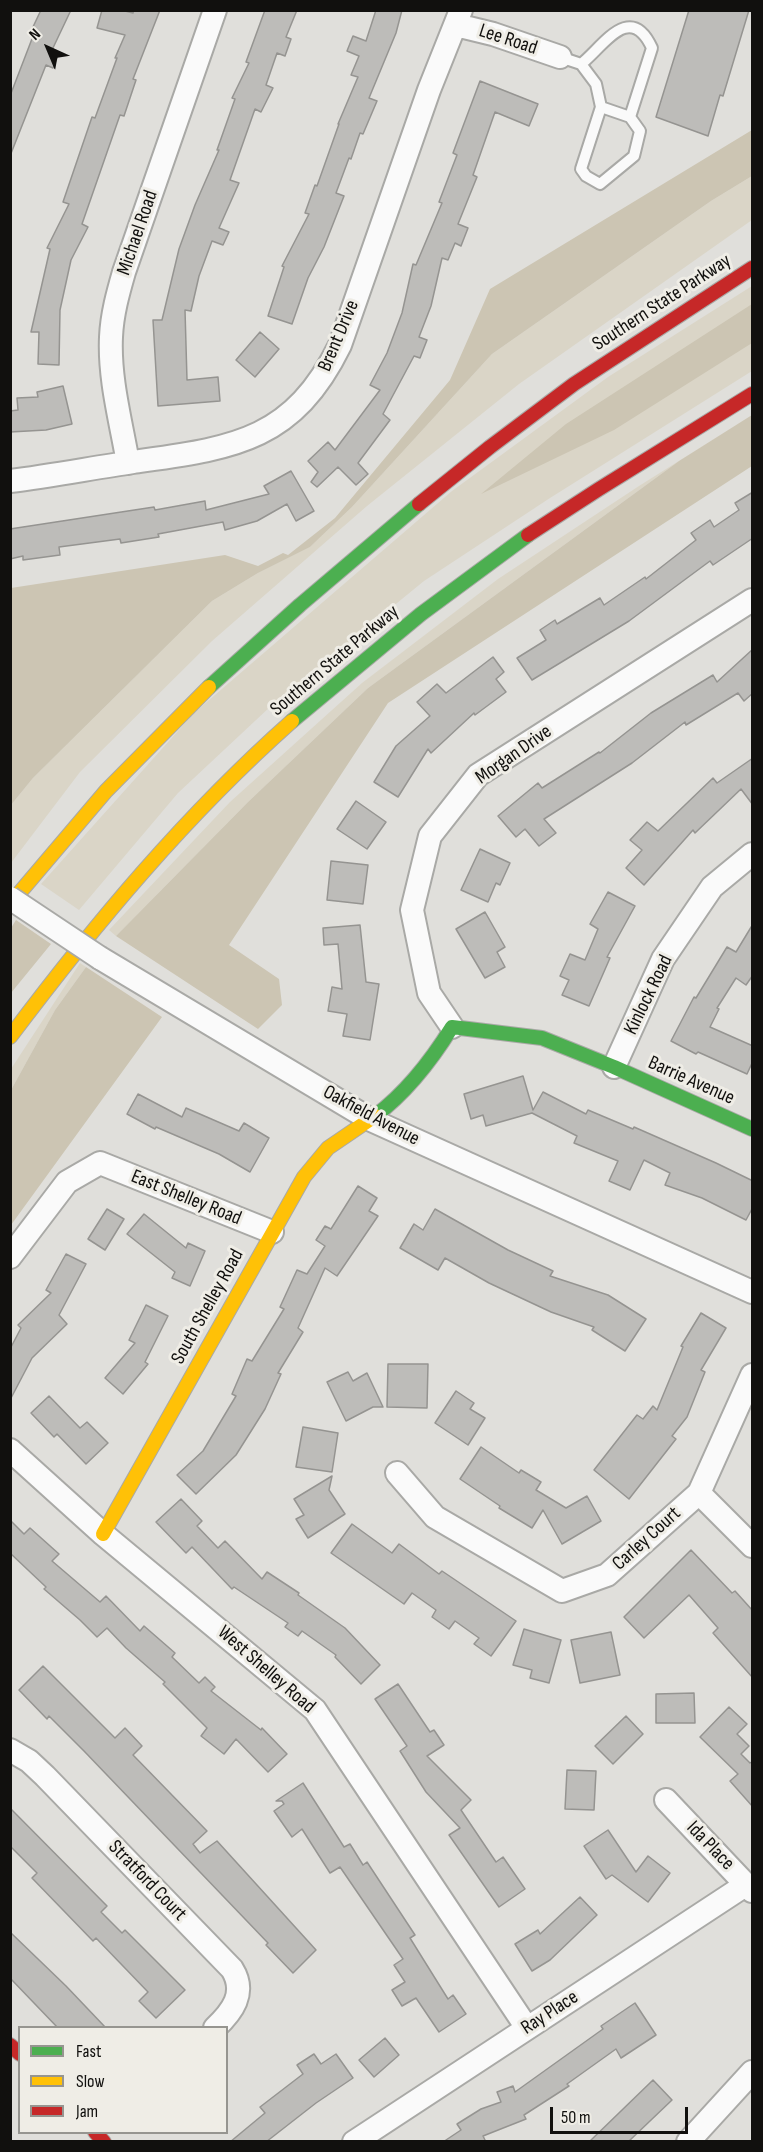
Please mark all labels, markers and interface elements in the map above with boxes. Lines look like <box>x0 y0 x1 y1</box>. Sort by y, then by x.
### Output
north arrow <box>18 18 78 78</box>
street label: Lee Road <box>476 19 540 61</box>
text: N <box>25 25 45 44</box>
street label: Michael Road <box>112 187 164 279</box>
street label: Southern State Parkway <box>588 249 736 357</box>
street label: Brent Drive <box>313 297 365 375</box>
street label: Southern State Parkway <box>266 600 404 722</box>
street label: Morgan Drive <box>471 720 557 790</box>
street label: Kinlock Road <box>619 951 679 1039</box>
street label: Barrie Avenue <box>644 1051 738 1111</box>
street label: Oakfield Avenue <box>319 1081 423 1151</box>
street label: East Shelley Road <box>127 1165 245 1231</box>
street label: South Shelley Road <box>167 1245 249 1369</box>
street label: Carley Court <box>608 1502 686 1576</box>
street label: West Shelley Road <box>212 1621 320 1719</box>
street label: Ida Place <box>681 1816 739 1876</box>
street label: Stratford Court <box>103 1836 191 1926</box>
street label: Ray Place <box>517 1986 583 2040</box>
legend <box>18 2026 228 2134</box>
text: Fast <box>76 2041 101 2062</box>
text: Slow <box>76 2071 105 2092</box>
scale bar <box>553 2095 691 2133</box>
text: Jam <box>76 2101 98 2122</box>
text: 50 m <box>561 2107 591 2128</box>

